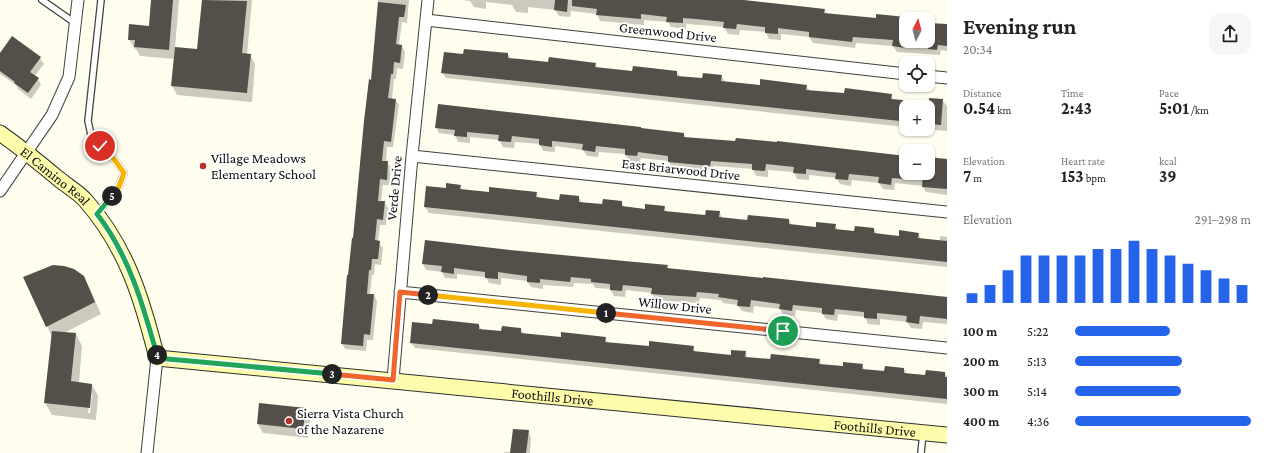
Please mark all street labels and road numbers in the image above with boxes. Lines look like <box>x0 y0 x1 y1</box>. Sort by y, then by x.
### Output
street label: Greenwood Drive <box>619 19 717 45</box>
street label: El Camino Real <box>17 143 94 208</box>
street label: Verde Drive <box>383 155 405 221</box>
street label: East Briarwood Drive <box>621 155 741 183</box>
street label: Willow Drive <box>637 293 713 317</box>
street label: Foothills Drive <box>511 385 594 408</box>
street label: Foothills Drive <box>833 416 917 440</box>

